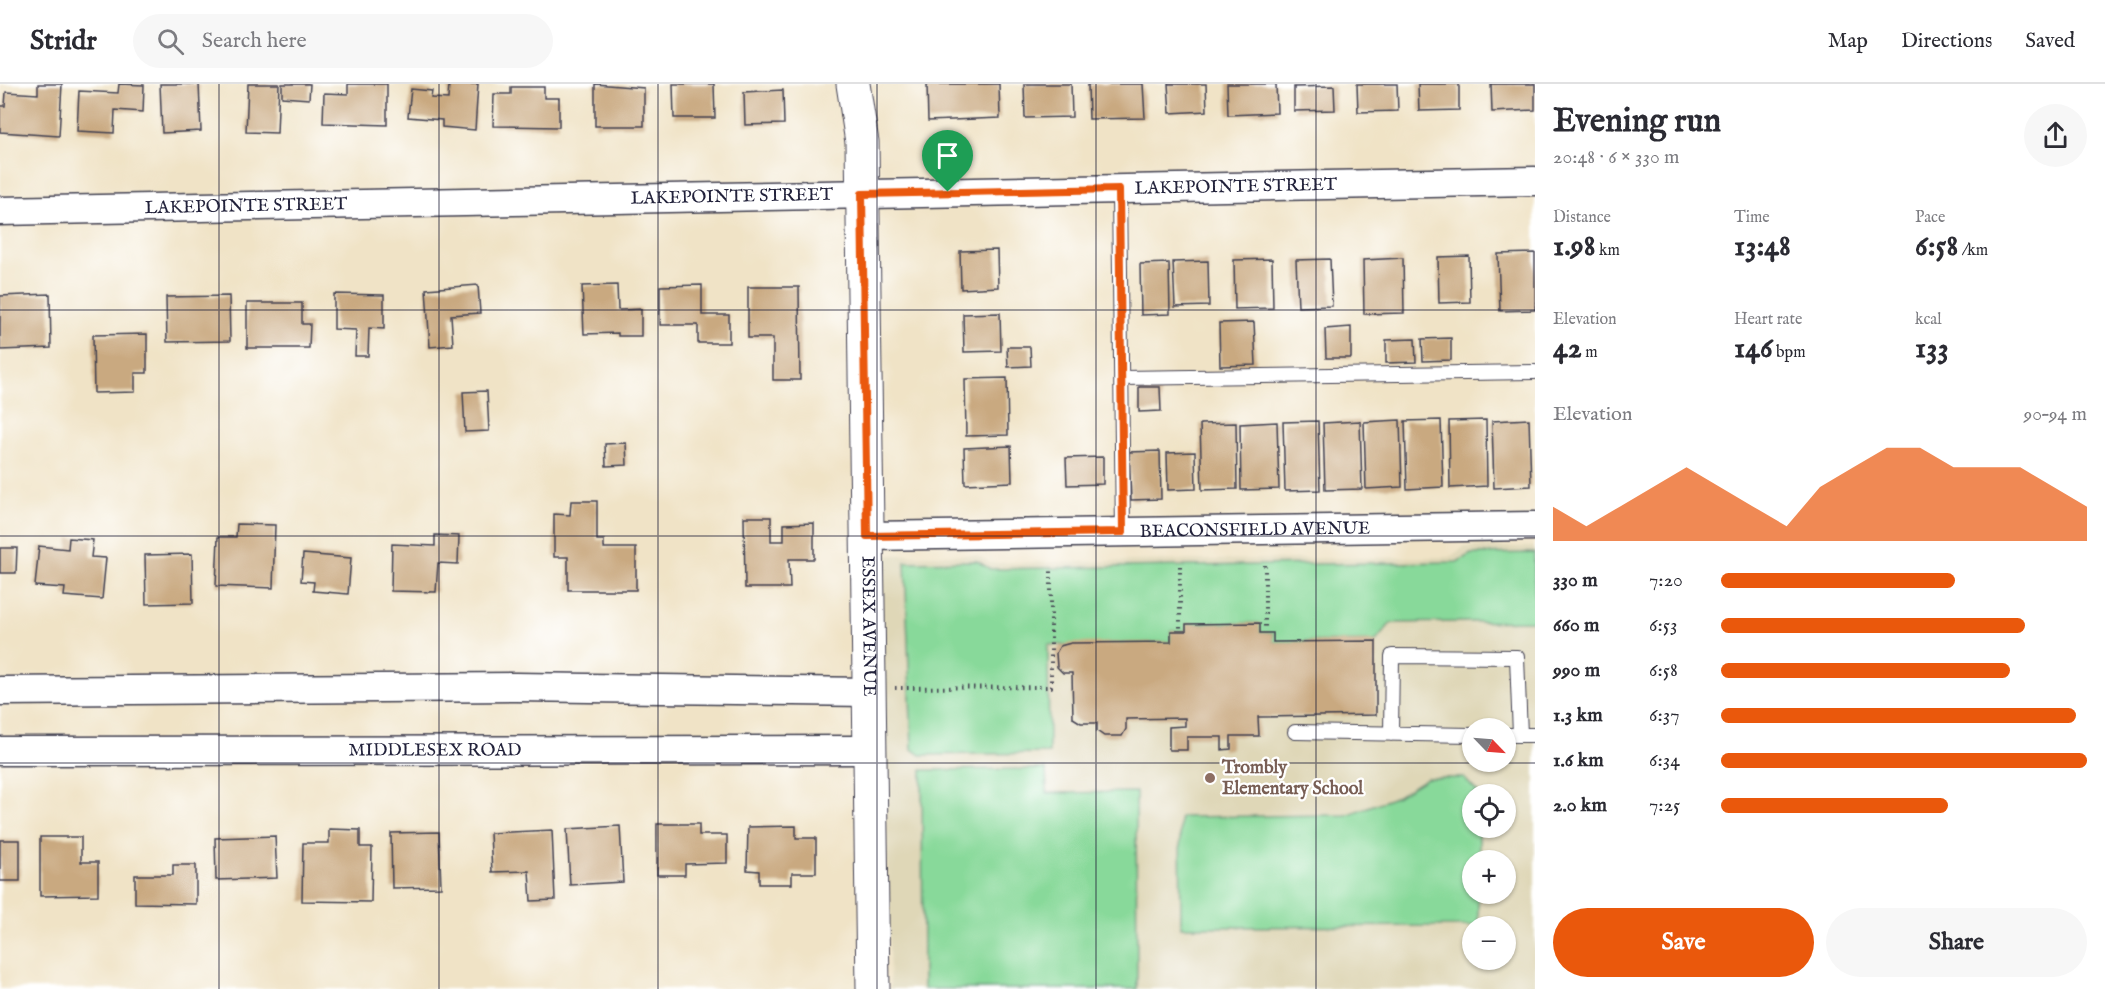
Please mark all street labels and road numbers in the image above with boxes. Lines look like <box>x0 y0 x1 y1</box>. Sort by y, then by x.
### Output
street label: LAKEPOINTE STREET <box>1134 173 1337 200</box>
street label: LAKEPOINTE STREET <box>630 183 833 210</box>
street label: LAKEPOINTE STREET <box>144 193 347 220</box>
street label: BEACONSFIELD AVENUE <box>1140 517 1370 543</box>
street label: ESSEX AVENUE <box>856 556 881 697</box>
street label: MIDDLESEX ROAD <box>348 739 522 762</box>

